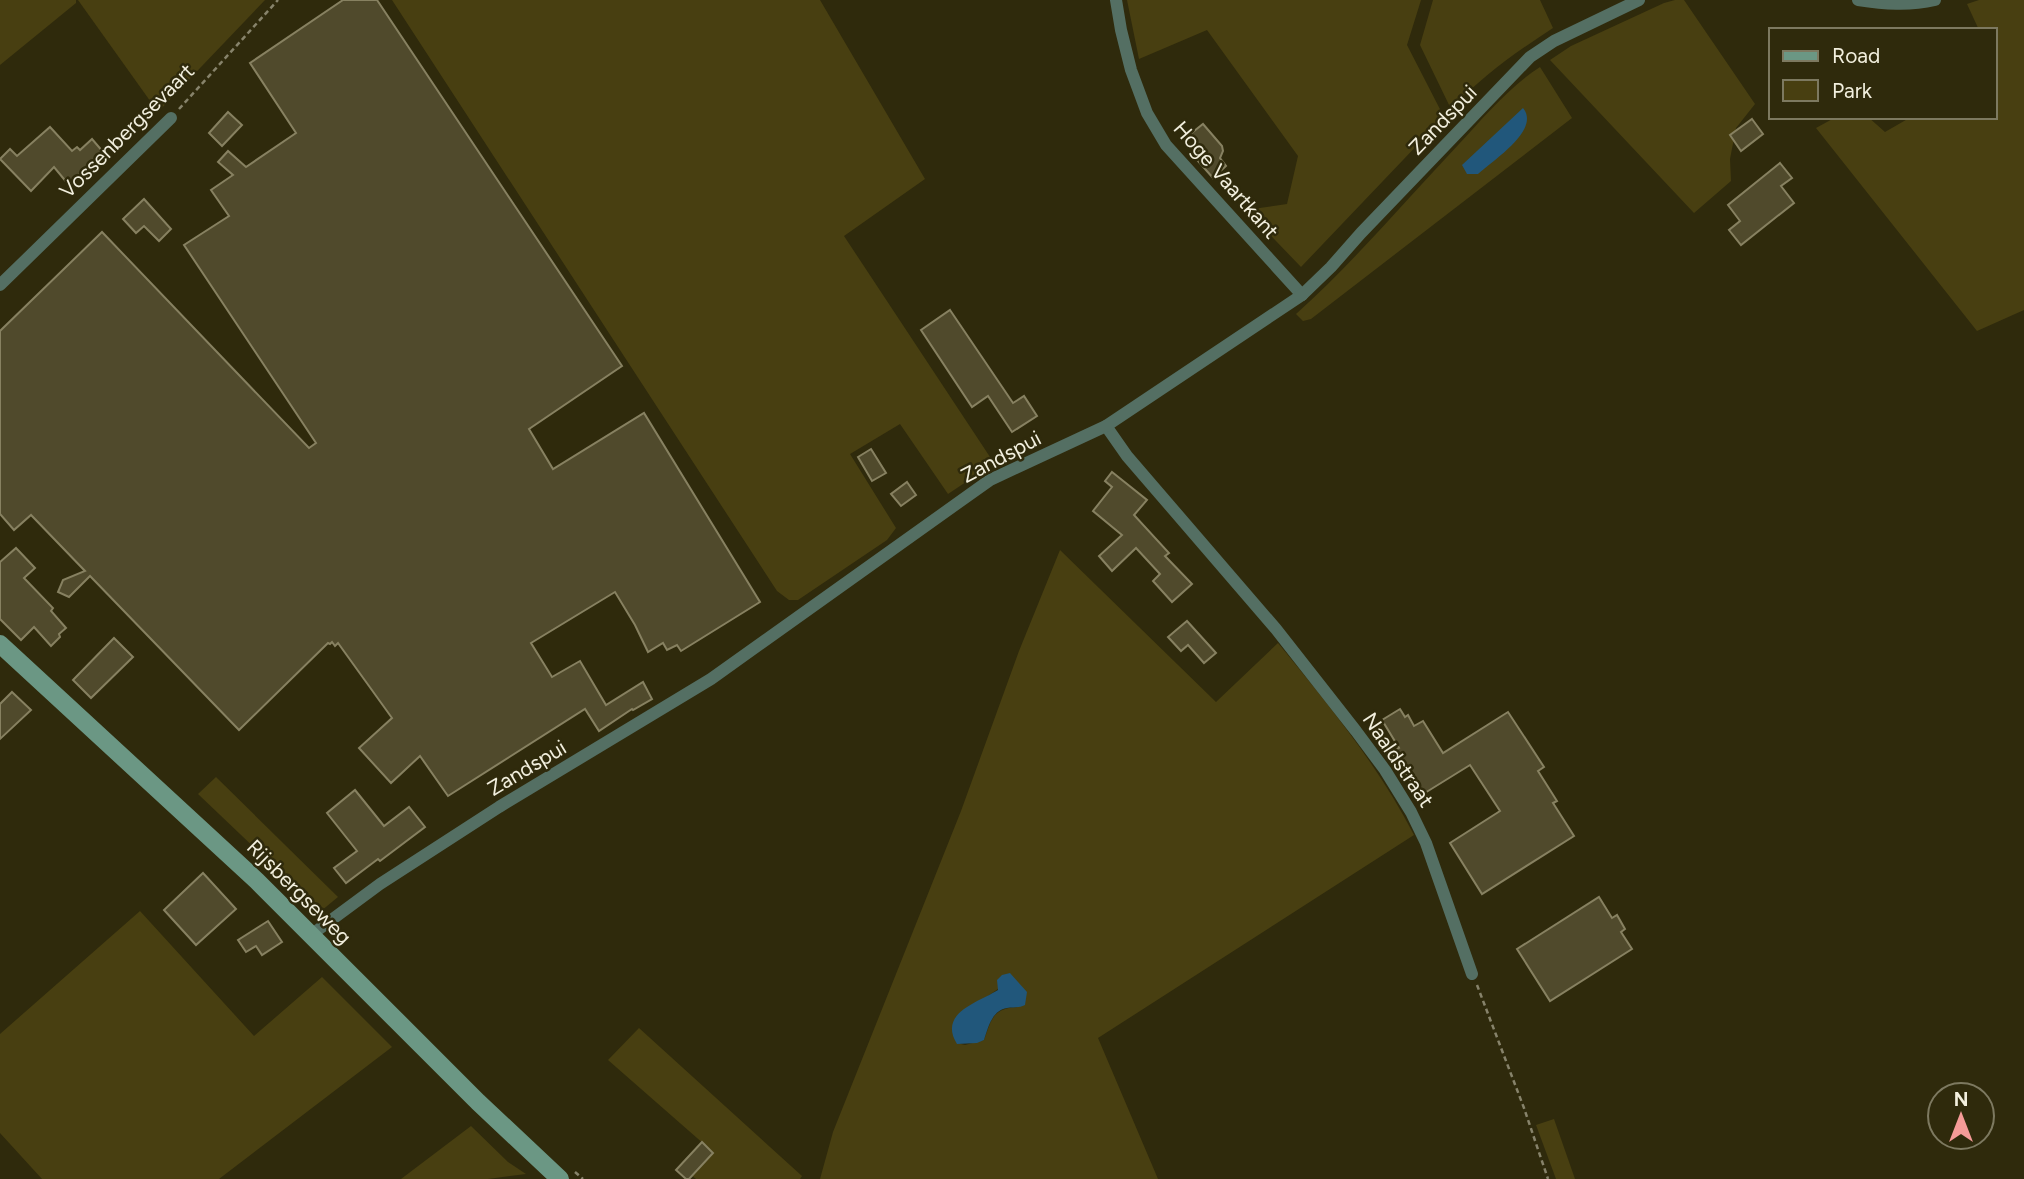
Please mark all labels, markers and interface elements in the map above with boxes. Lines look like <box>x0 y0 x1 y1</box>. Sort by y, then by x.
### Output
legend <box>1769 28 1996 119</box>
text: Road <box>1832 43 1880 68</box>
street label: Vossenbergsevaart <box>54 58 199 203</box>
text: Park <box>1832 78 1873 103</box>
street label: Zandspui <box>1403 80 1482 160</box>
street label: Hoge Vaartkant <box>1169 116 1284 244</box>
street label: Zandspui <box>956 425 1045 488</box>
street label: Naaldstraat <box>1358 708 1439 812</box>
street label: Zandspui <box>483 734 570 801</box>
street label: Rijsbergseweg <box>242 834 357 949</box>
north arrow <box>1926 1081 1996 1151</box>
text: N <box>1954 1088 1968 1111</box>

